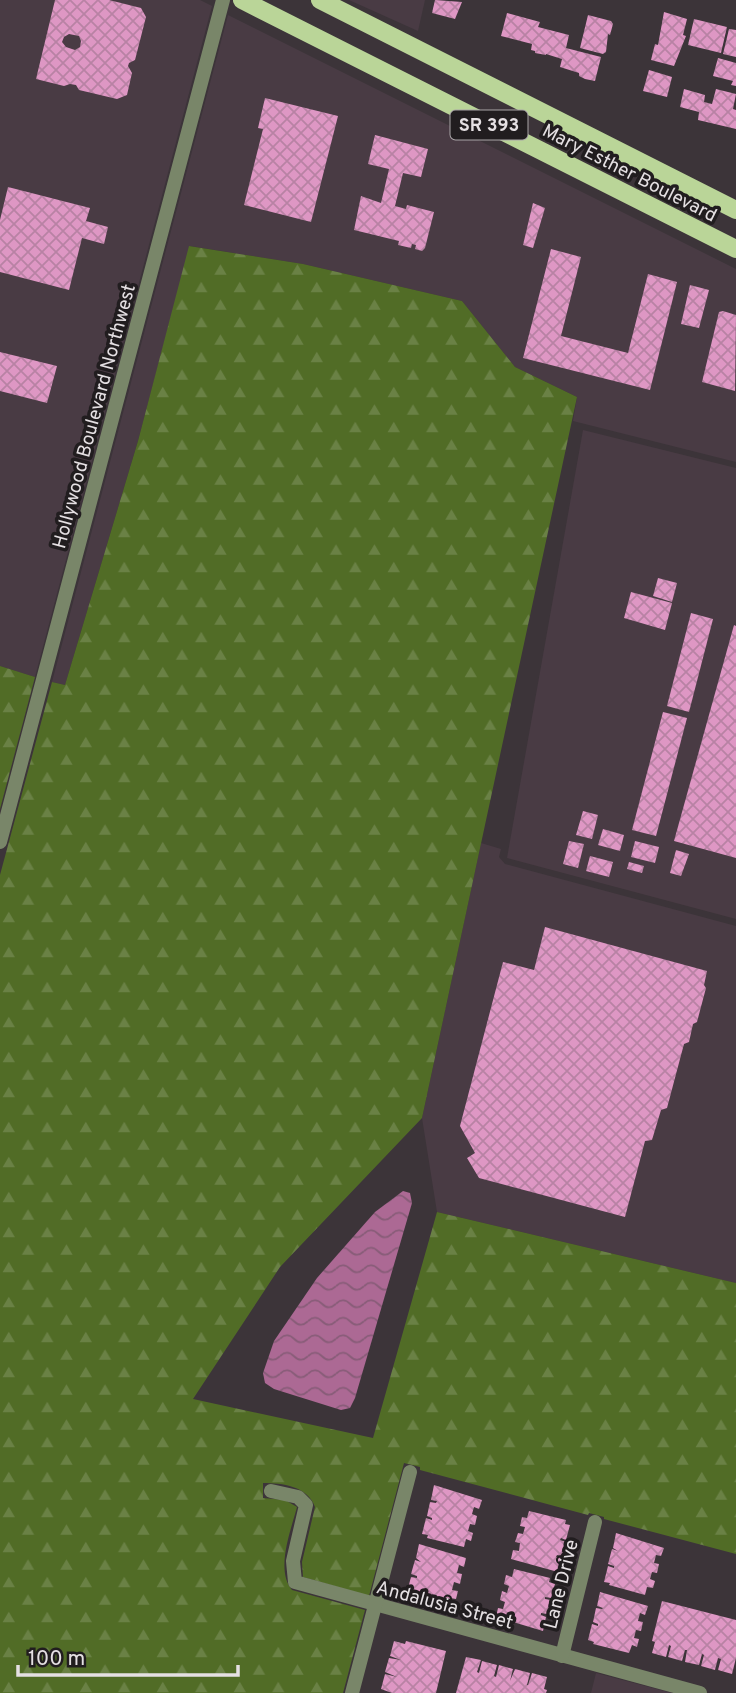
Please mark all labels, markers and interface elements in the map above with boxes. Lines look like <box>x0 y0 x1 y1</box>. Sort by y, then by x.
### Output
road number: SR 393 <box>450 110 528 140</box>
street label: Mary Esther Boulevard <box>538 119 720 228</box>
street label: Hollywood Boulevard Northwest <box>48 282 142 551</box>
street label: Lane Drive <box>539 1537 585 1632</box>
street label: Andalusia Street <box>373 1576 516 1636</box>
scale bar <box>18 1634 238 1678</box>
text: 100 m <box>28 1646 85 1673</box>

